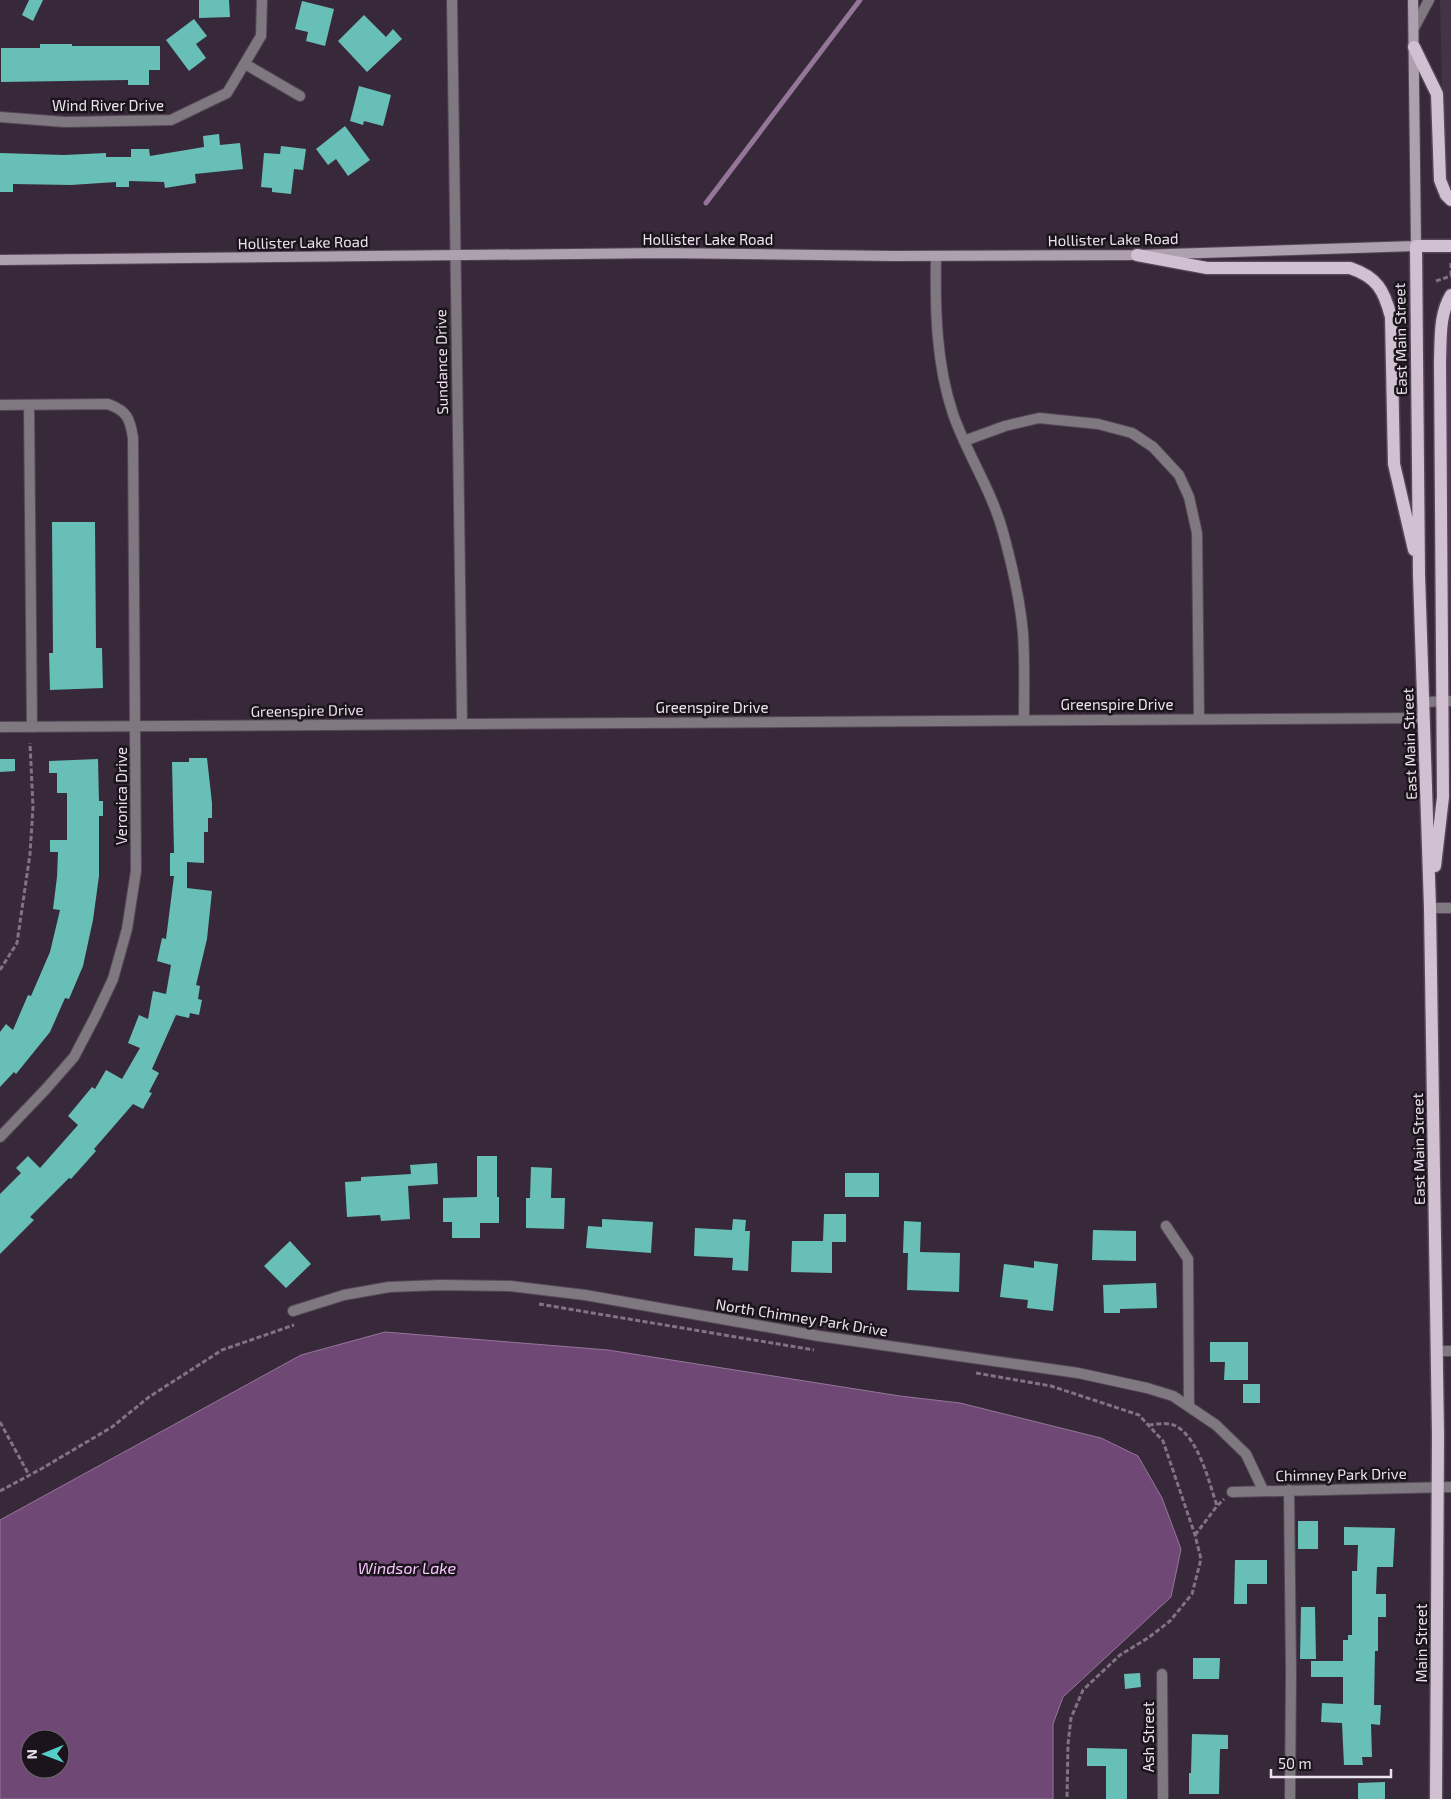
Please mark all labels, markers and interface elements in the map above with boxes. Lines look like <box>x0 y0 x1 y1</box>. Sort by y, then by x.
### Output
street label: Wind River Drive <box>52 96 164 114</box>
street label: Hollister Lake Road <box>1047 229 1179 249</box>
street label: Hollister Lake Road <box>643 230 773 248</box>
street label: Hollister Lake Road <box>237 232 369 252</box>
street label: East Main Street <box>1390 282 1410 395</box>
street label: Sundance Drive <box>431 309 451 415</box>
street label: East Main Street <box>1398 687 1420 800</box>
street label: Greenspire Drive <box>1061 695 1173 713</box>
street label: Greenspire Drive <box>656 698 768 716</box>
street label: Greenspire Drive <box>250 700 364 720</box>
street label: Veronica Drive <box>112 747 130 845</box>
street label: East Main Street <box>1408 1092 1428 1205</box>
street label: North Chimney Park Drive <box>715 1294 889 1340</box>
street label: Chimney Park Drive <box>1275 1464 1407 1484</box>
water label: Windsor Lake <box>358 1558 457 1577</box>
street label: Main Street <box>1412 1603 1430 1682</box>
street label: Ash Street <box>1139 1701 1157 1772</box>
north arrow <box>20 1729 70 1779</box>
scale bar <box>1271 1746 1391 1778</box>
text: N <box>23 1749 40 1759</box>
text: 50 m <box>1278 1754 1312 1772</box>

